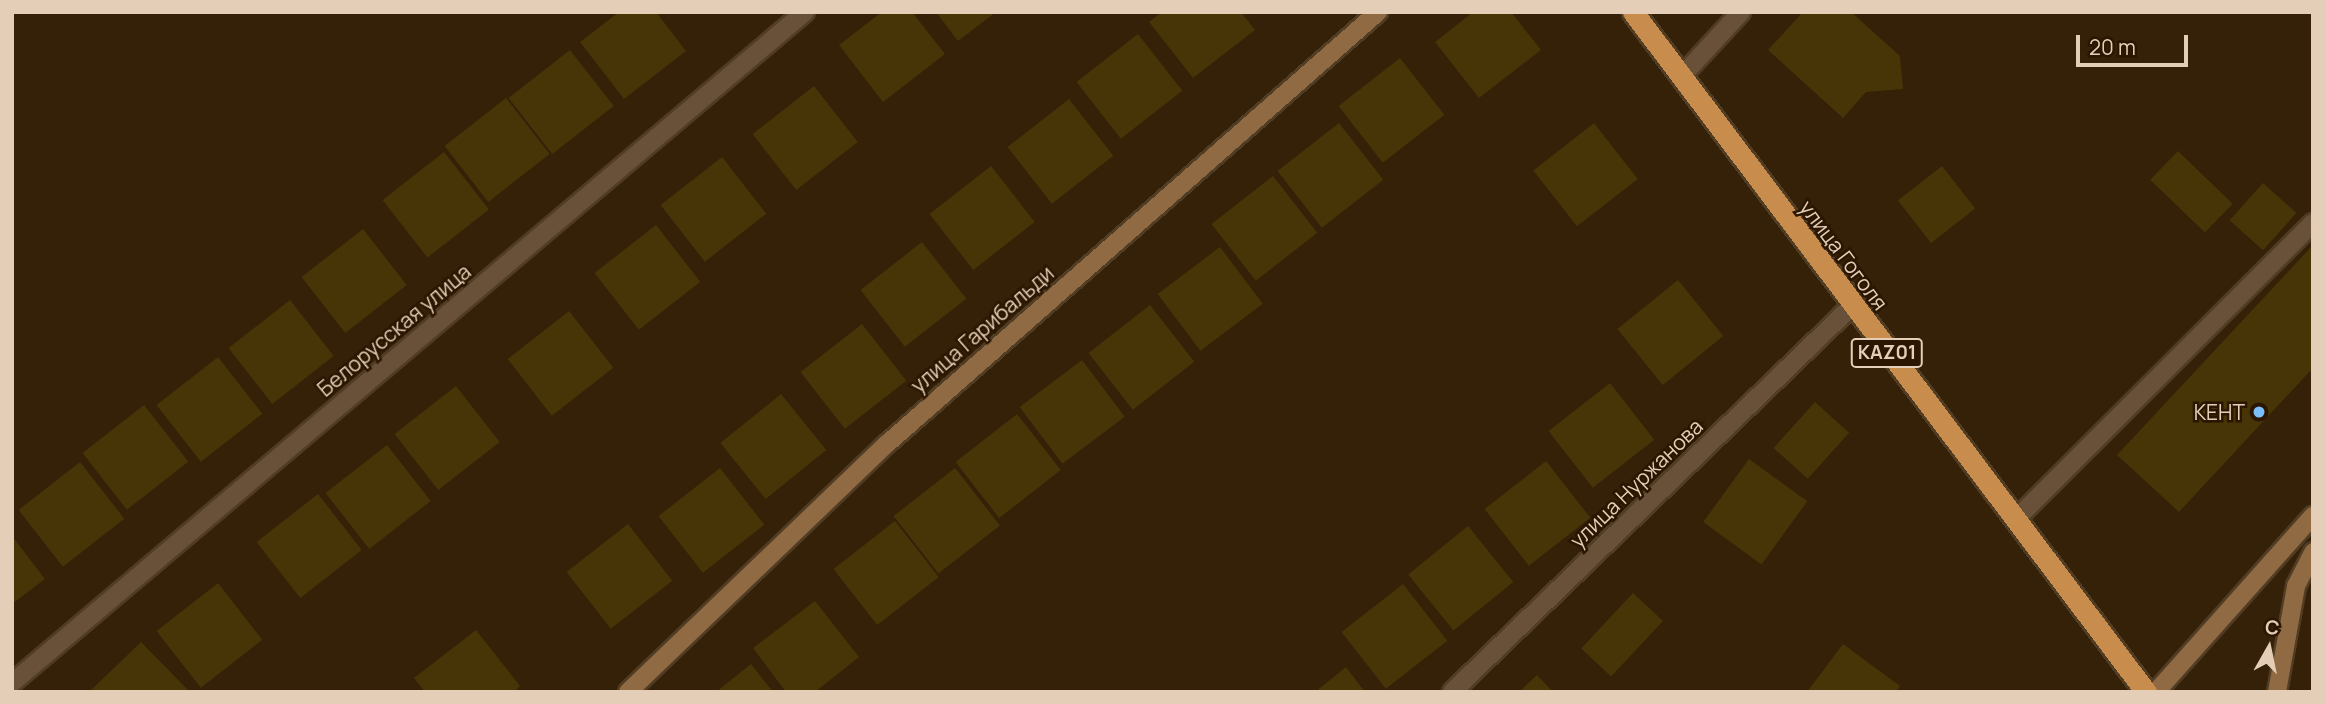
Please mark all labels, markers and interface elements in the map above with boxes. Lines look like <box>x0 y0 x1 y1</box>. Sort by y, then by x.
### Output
scale bar <box>2080 21 2192 65</box>
text: 20 m <box>2089 33 2136 61</box>
street label: улица Гоголя <box>1794 195 1894 315</box>
street label: Белорусская улица <box>312 259 476 401</box>
street label: улица Гарибальди <box>905 260 1059 398</box>
road number: KАZ01 <box>1850 338 1924 368</box>
place label: КЕНТ <box>2194 399 2245 425</box>
marker: КЕНТ <box>2251 404 2267 420</box>
street label: улица Нуржанова <box>1564 413 1708 553</box>
north arrow <box>2234 613 2304 683</box>
text: С <box>2263 613 2281 641</box>

